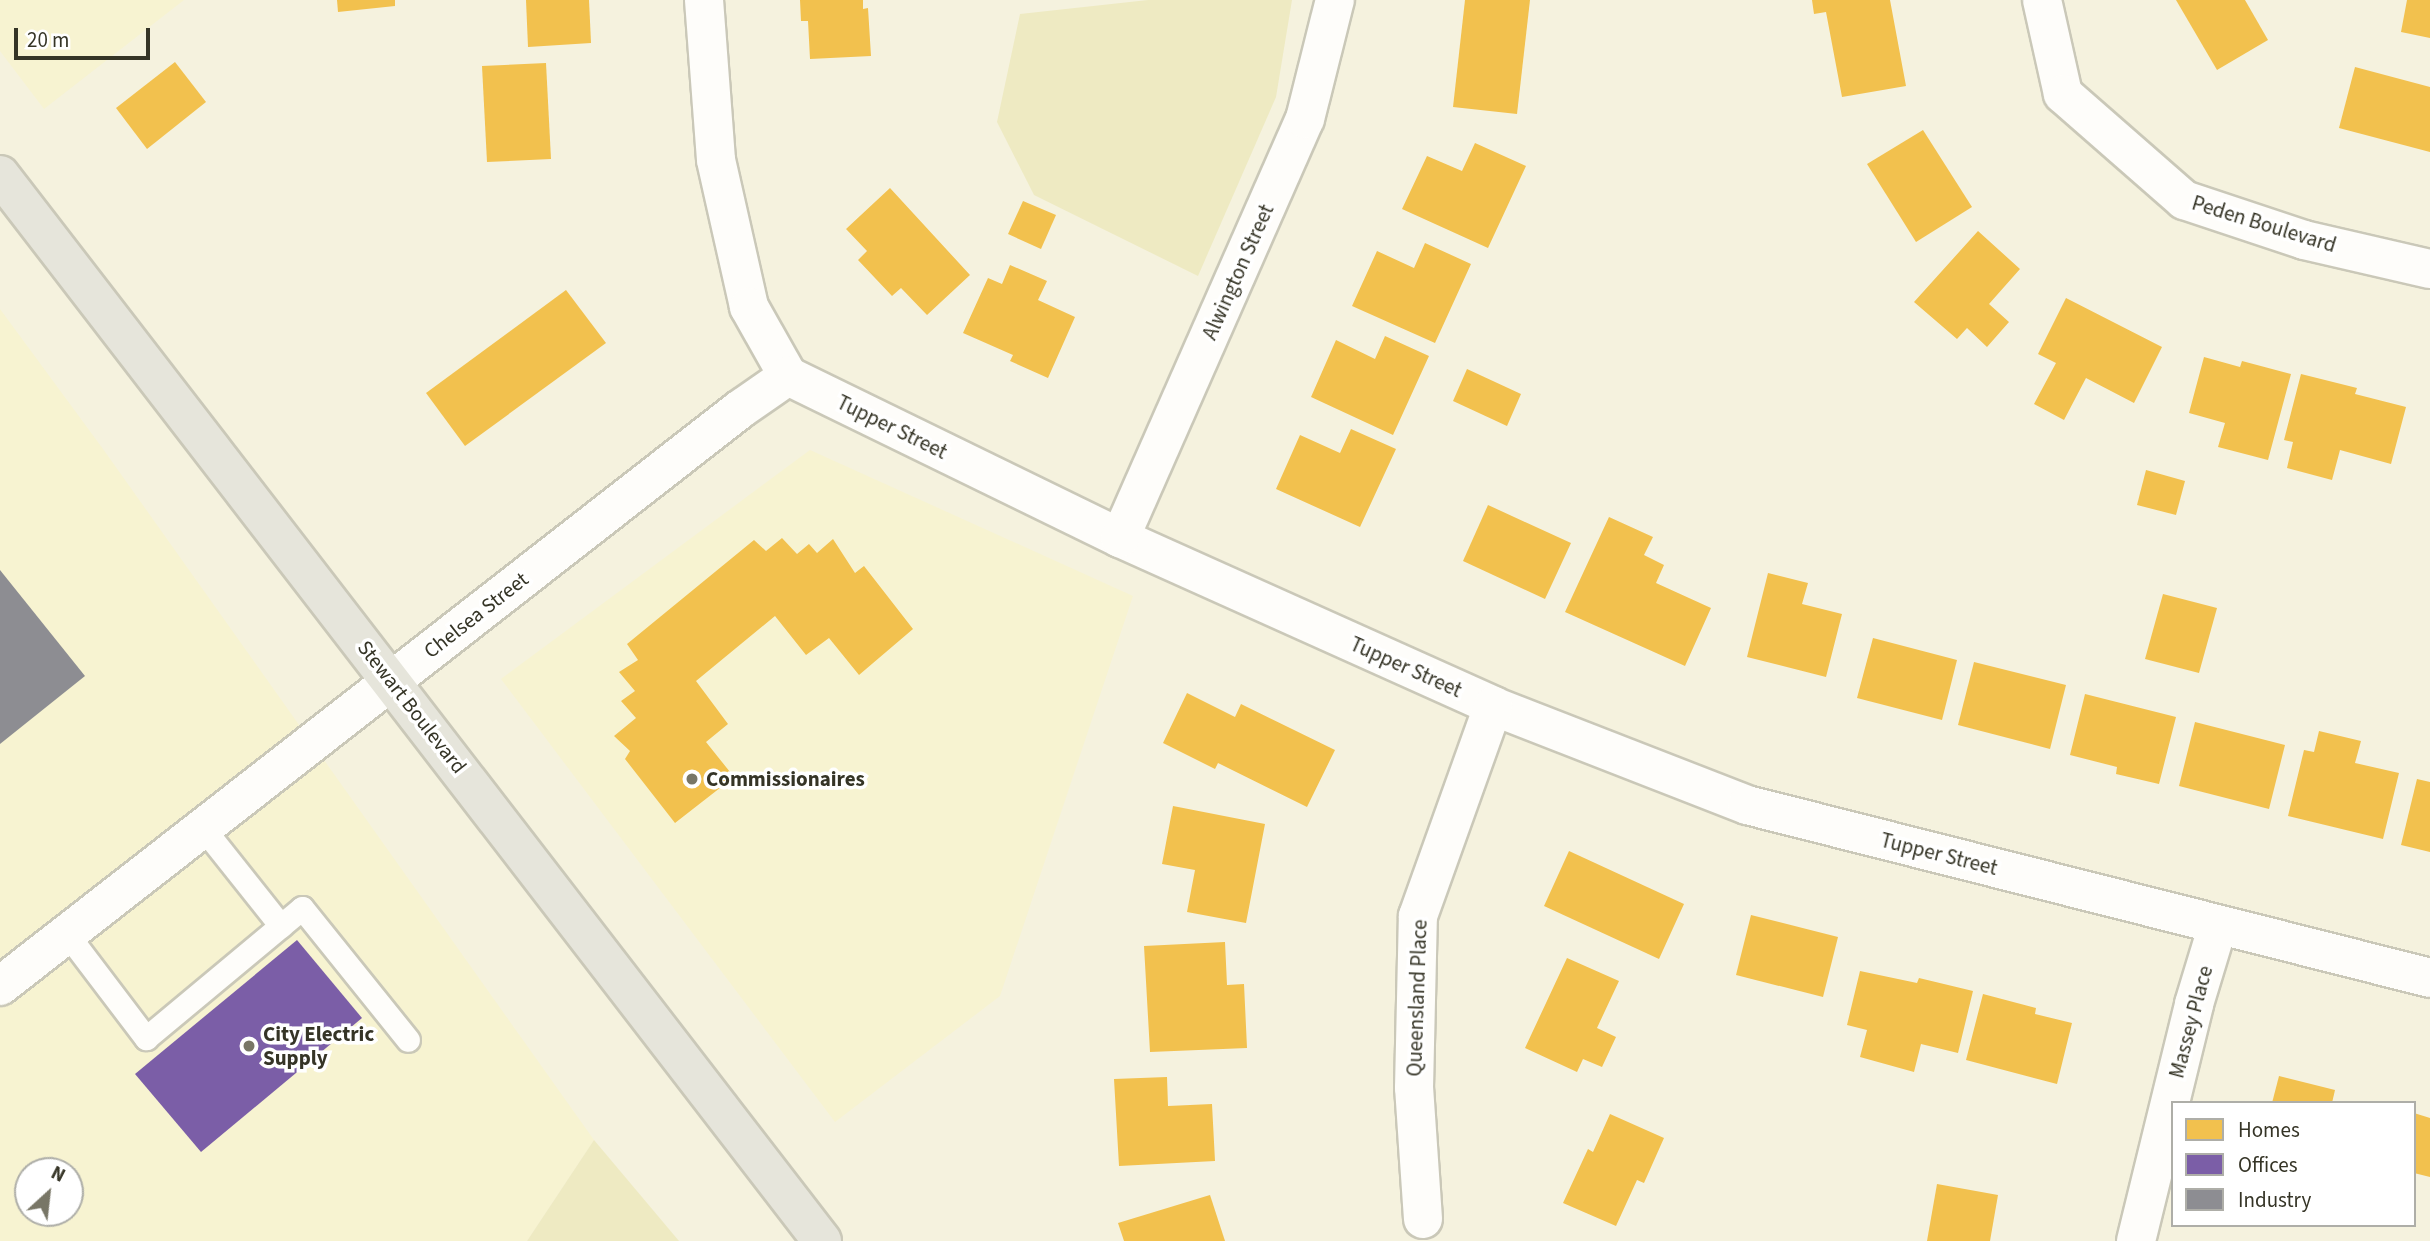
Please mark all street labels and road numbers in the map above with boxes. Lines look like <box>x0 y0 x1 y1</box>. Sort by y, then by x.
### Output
street label: Peden Boulevard <box>2189 190 2339 258</box>
street label: Alwington Street <box>1197 200 1279 344</box>
street label: Tupper Street <box>833 389 951 465</box>
street label: Chelsea Street <box>419 566 533 664</box>
street label: Tupper Street <box>1346 631 1466 703</box>
street label: Stewart Boulevard <box>352 635 472 779</box>
street label: Tupper Street <box>1878 827 2000 881</box>
street label: Queensland Place <box>1402 919 1432 1077</box>
street label: Massey Place <box>2164 963 2218 1081</box>

